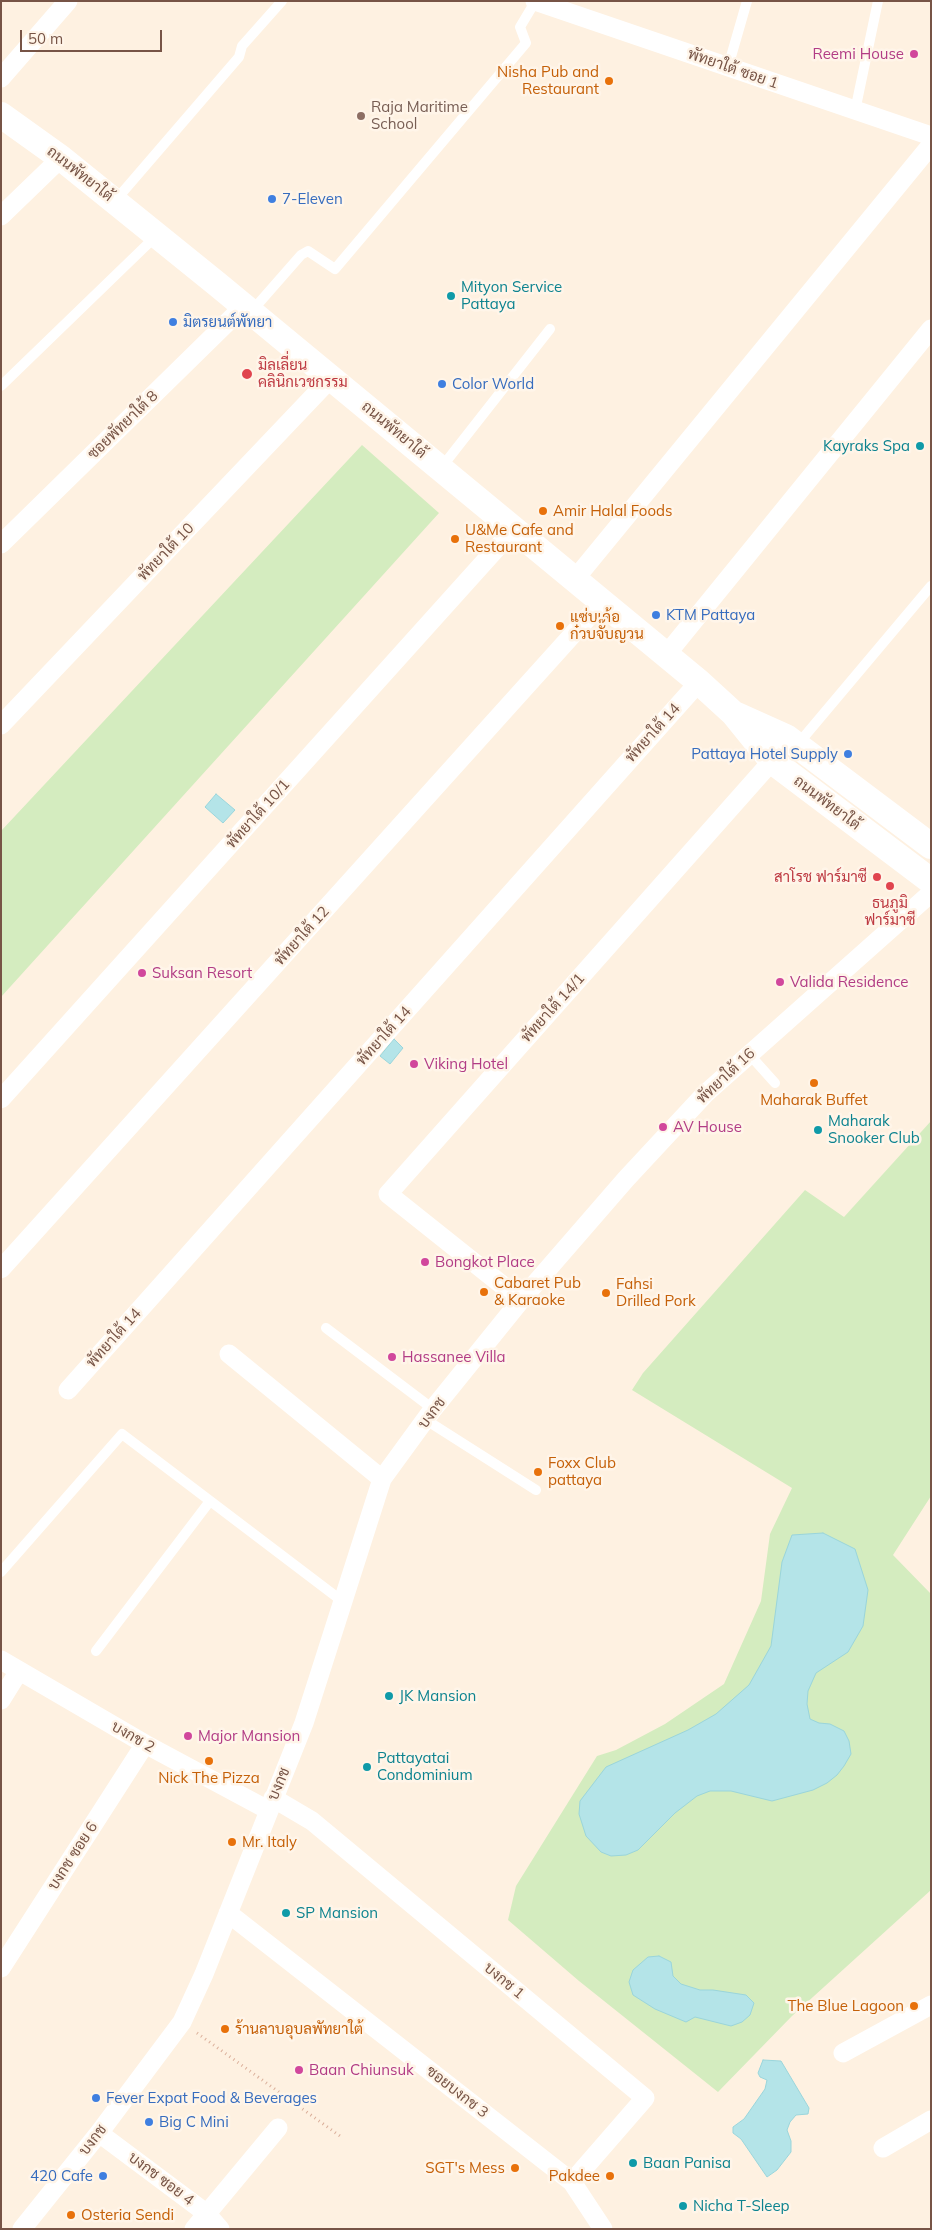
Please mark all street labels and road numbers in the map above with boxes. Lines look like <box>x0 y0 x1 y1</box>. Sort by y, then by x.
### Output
street label: พัทยาใต้ ซอย 1 <box>685 45 781 93</box>
street label: ถนนพัทยาใต้ <box>43 143 117 205</box>
street label: ซอยพัทยาใต้ 8 <box>84 387 162 463</box>
street label: ถนนพัทยาใต้ <box>358 398 430 462</box>
street label: พัทยาใต้ 10 <box>134 519 198 585</box>
street label: พัทยาใต้ 14 <box>622 700 684 766</box>
street label: ถนนพัทยาใต้ <box>790 772 864 834</box>
street label: พัทยาใต้ 10/1 <box>222 776 294 852</box>
street label: พัทยาใต้ 12 <box>271 903 333 969</box>
street label: พัทยาใต้ 14/1 <box>517 970 589 1046</box>
street label: พัทยาใต้ 14 <box>353 1003 415 1069</box>
street label: พัทยาใต้ 16 <box>693 1044 759 1108</box>
street label: พัทยาใต้ 14 <box>83 1305 145 1371</box>
street label: บงกช <box>415 1394 449 1432</box>
street label: บงกช 2 <box>108 1717 158 1757</box>
street label: บงกช <box>264 1765 294 1803</box>
street label: บงกช ซอย 6 <box>44 1819 102 1893</box>
street label: บงกช 1 <box>480 1959 528 2003</box>
street label: ซอยบงกช 3 <box>422 2062 492 2122</box>
street label: บงกช <box>75 2121 111 2159</box>
street label: บงกช ซอย 4 <box>125 2148 197 2210</box>

